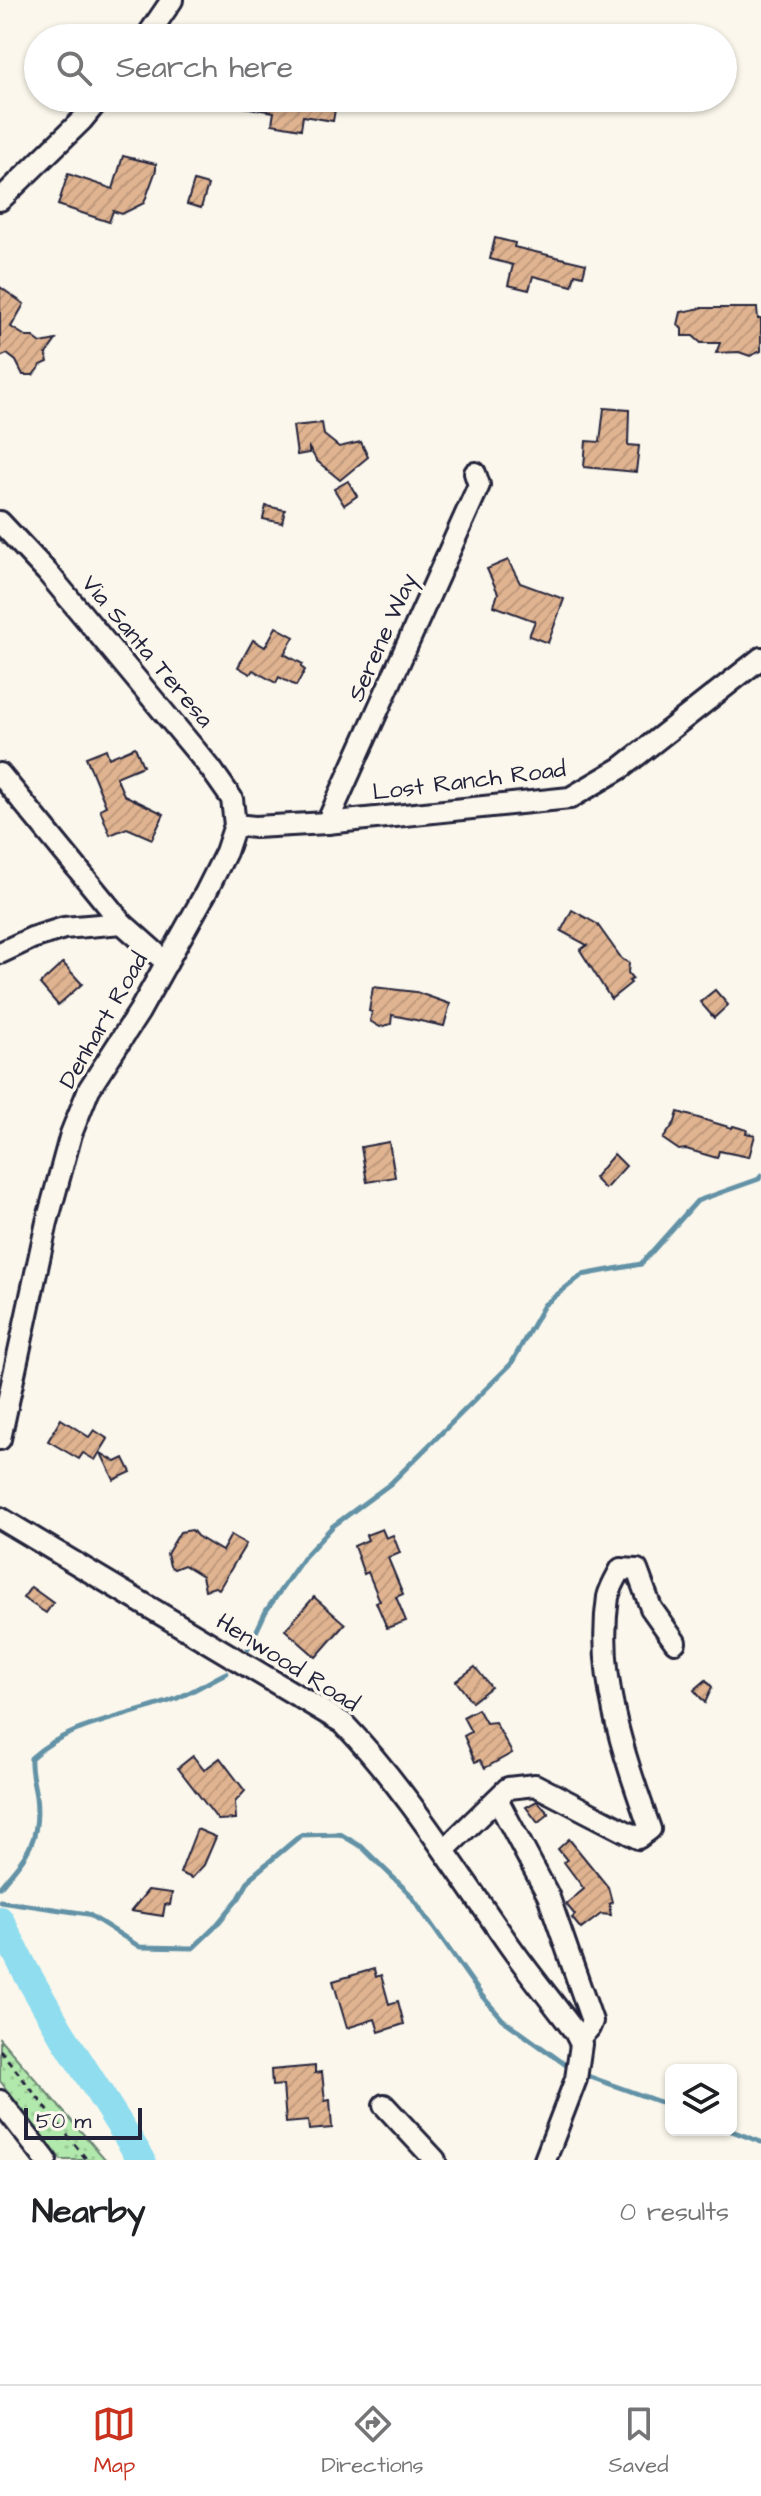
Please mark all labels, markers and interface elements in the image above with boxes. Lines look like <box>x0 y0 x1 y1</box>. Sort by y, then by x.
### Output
search box <box>24 24 737 112</box>
icon: search <box>52 46 96 90</box>
text: Search here <box>116 47 293 89</box>
street label: Via Santa Teresa <box>73 568 221 735</box>
street label: Serene Way <box>339 568 427 707</box>
street label: Lost Ranch Road <box>370 752 568 810</box>
street label: Denhart Road <box>51 946 157 1095</box>
street label: Henwood Road <box>209 1605 366 1720</box>
map controls <box>665 2064 737 2136</box>
button: layers <box>665 2064 737 2136</box>
scale bar <box>24 2104 142 2140</box>
text: 50 m <box>36 2106 91 2137</box>
text: Nearby <box>32 2188 146 2236</box>
text: 0 results <box>620 2194 729 2230</box>
tab: Map <box>92 2402 136 2481</box>
tab: Directions <box>321 2402 424 2481</box>
tab: Saved <box>609 2402 669 2481</box>

